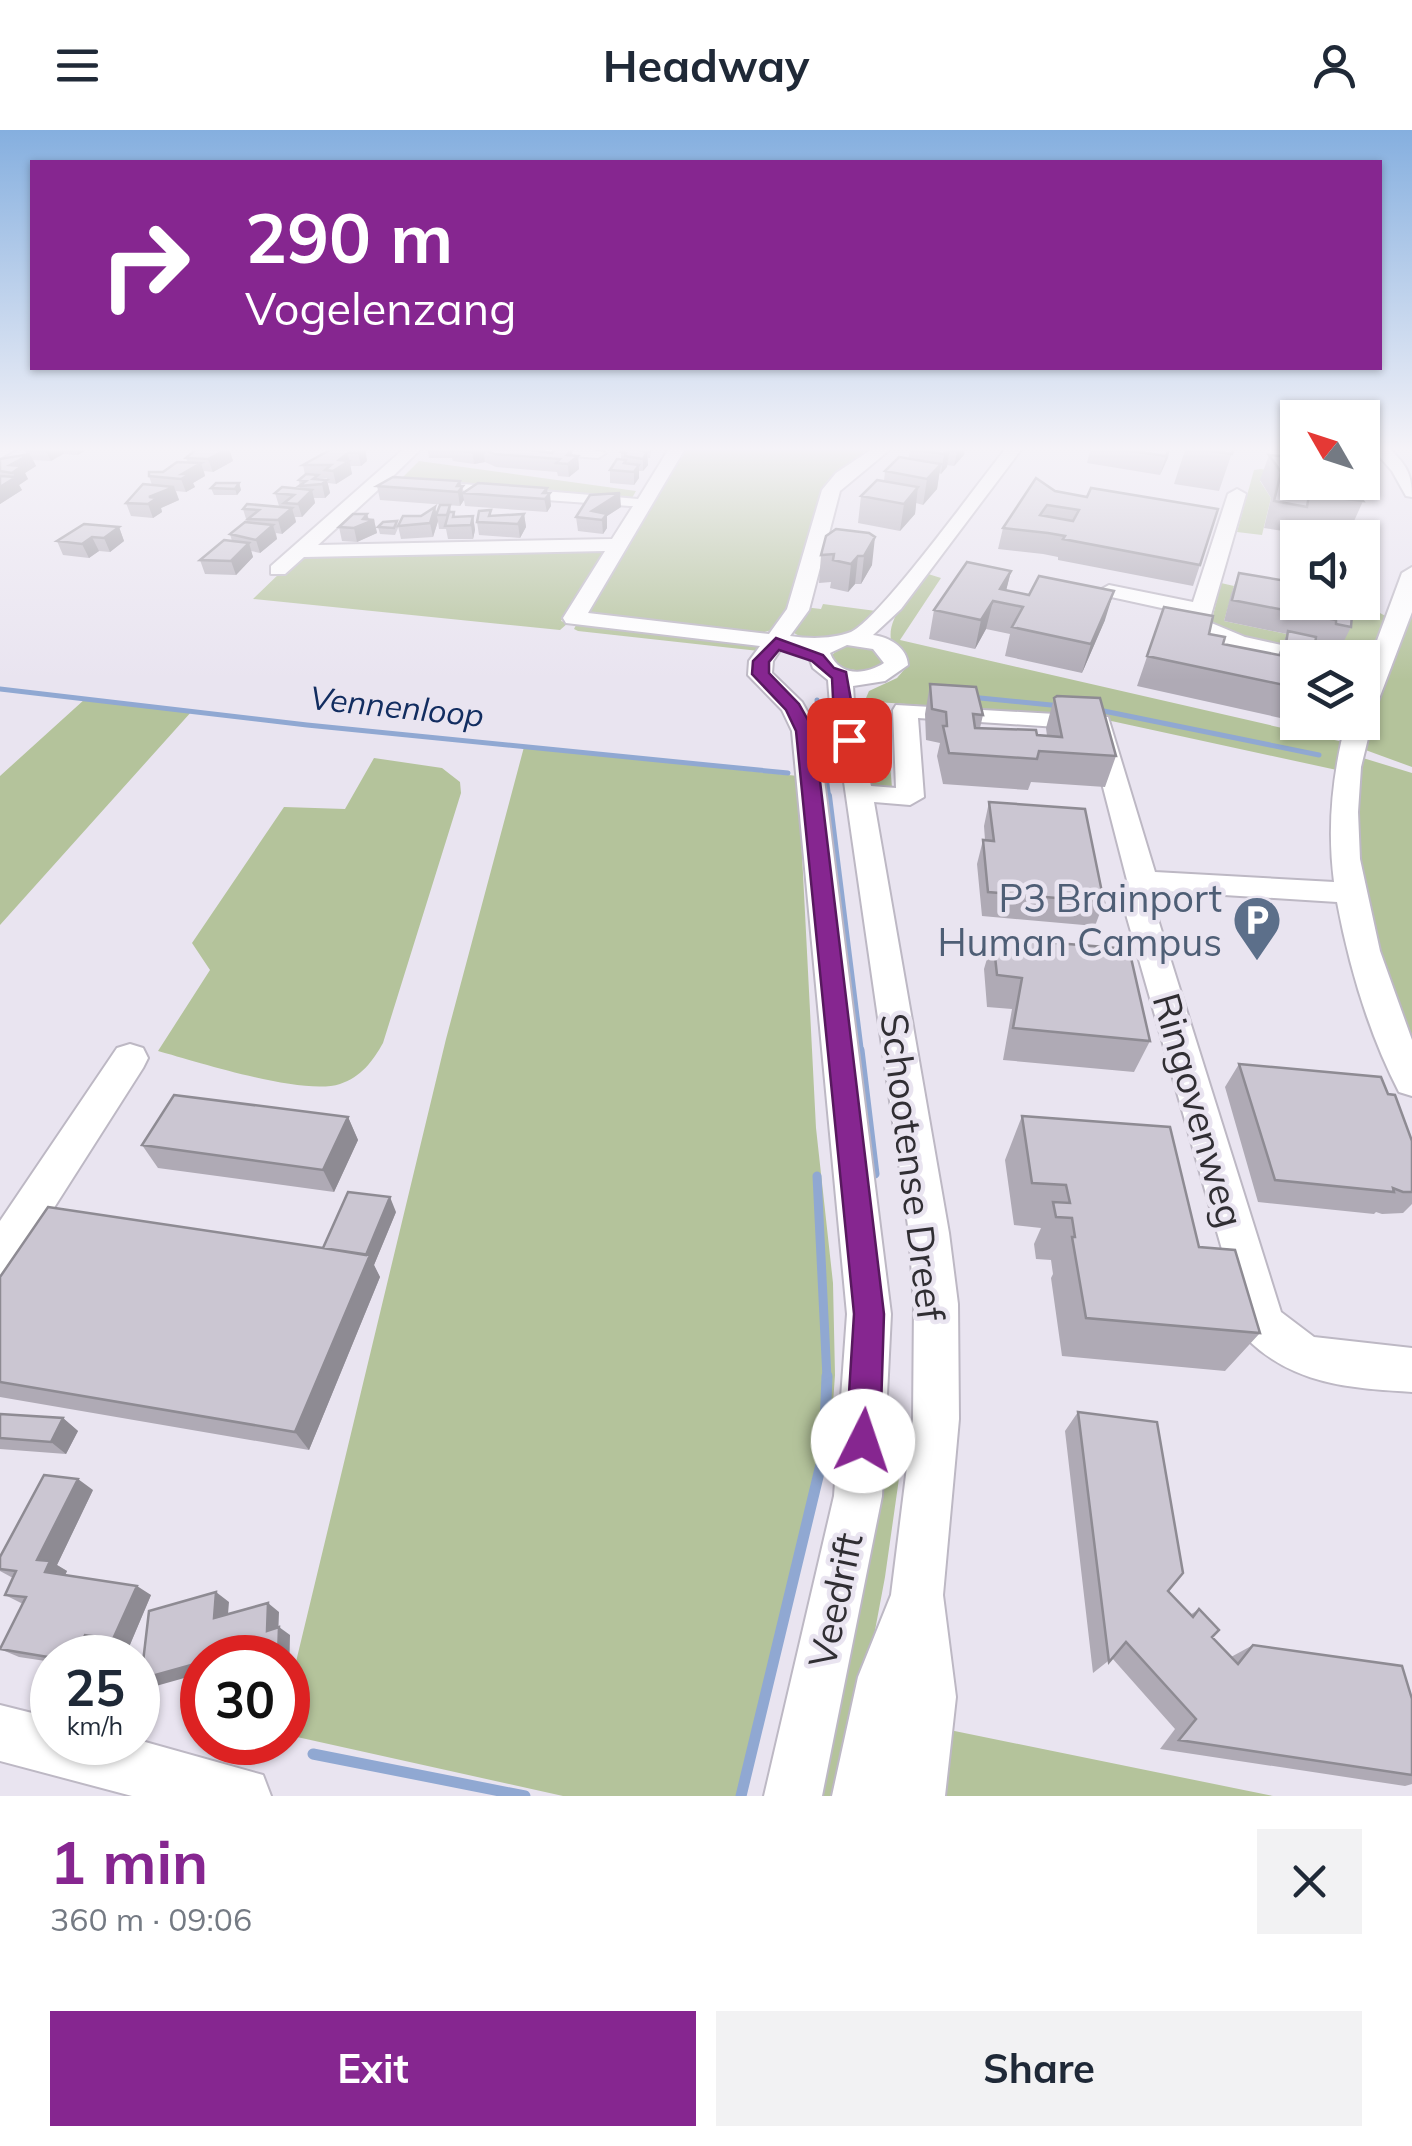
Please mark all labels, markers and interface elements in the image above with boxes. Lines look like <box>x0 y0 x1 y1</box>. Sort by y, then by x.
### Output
text: Headway <box>603 37 809 93</box>
icon: menu <box>50 38 105 93</box>
icon: person <box>1307 38 1362 93</box>
text: 290 m <box>245 193 453 281</box>
icon: right <box>80 200 210 330</box>
text: Vogelenzang <box>245 280 516 336</box>
north arrow <box>1280 400 1380 500</box>
map controls <box>1280 400 1380 740</box>
button: sound <box>1280 520 1380 620</box>
button: layers <box>1280 640 1380 740</box>
water label: Vennenloop <box>308 677 486 735</box>
pin <box>807 698 892 783</box>
icon: arrive <box>822 713 877 768</box>
place label: P3 Brainport Human Campus <box>938 874 1222 966</box>
parking icon: P3 Brainport Human Campus <box>1231 894 1283 962</box>
street label: Ringovenweg <box>1143 988 1255 1232</box>
street label: Schootense Dreef <box>870 1010 956 1325</box>
position arrow <box>811 1389 915 1493</box>
street label: Veedrift <box>797 1528 873 1672</box>
speed limit sign: 30 <box>180 1635 310 1765</box>
text: 25 <box>65 1656 125 1719</box>
text: km/h <box>67 1710 123 1741</box>
text: 1 min <box>50 1824 208 1899</box>
button: close <box>1257 1829 1362 1934</box>
text: 360 m · 09:06 <box>50 1899 252 1939</box>
button: Exit <box>50 2011 696 2126</box>
button: Share <box>716 2011 1362 2126</box>

